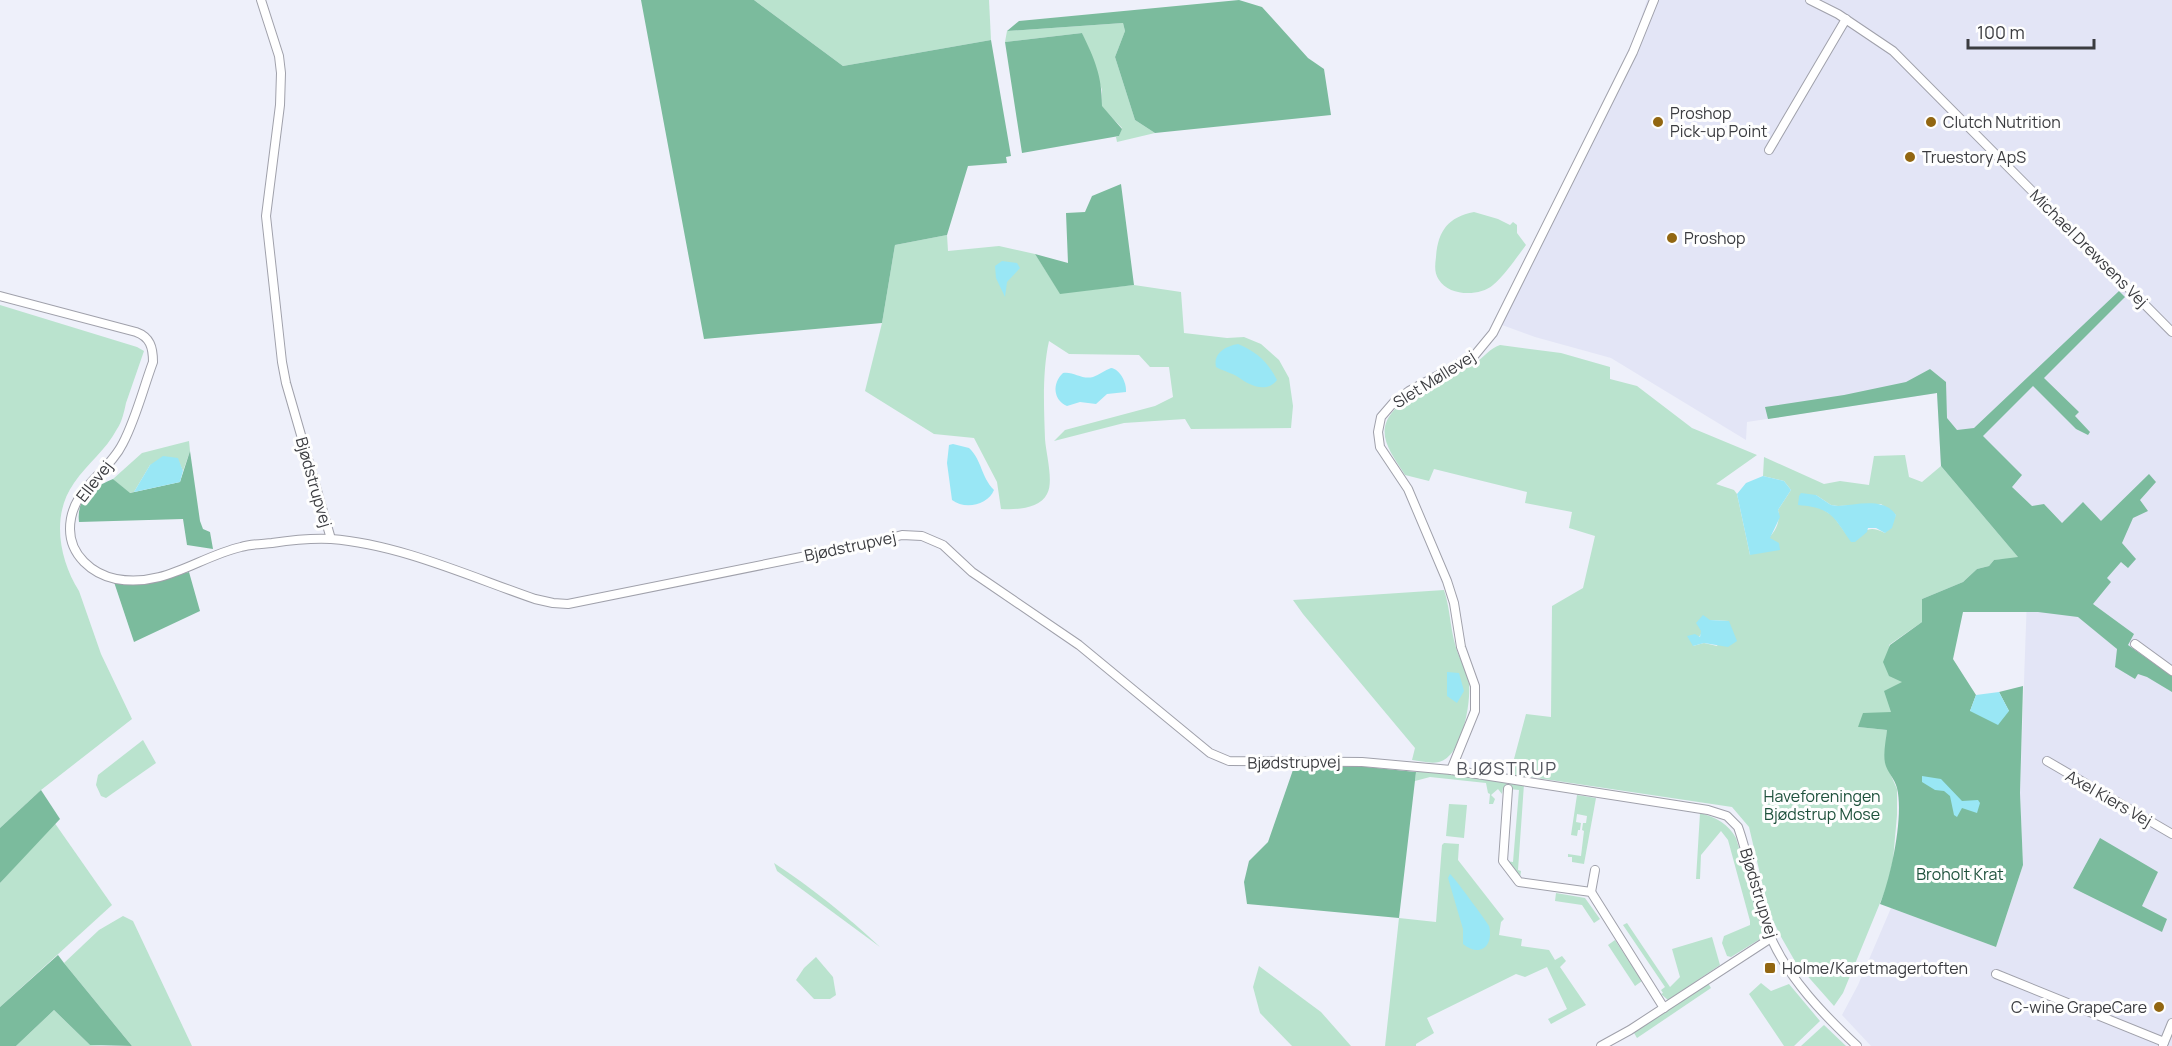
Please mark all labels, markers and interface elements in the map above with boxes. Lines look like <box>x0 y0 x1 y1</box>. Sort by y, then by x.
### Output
scale bar <box>1968 12 2094 50</box>
text: 100 m <box>1977 20 2025 44</box>
place label: Proshop Pick-up Point <box>1670 102 1767 142</box>
place label: Clutch Nutrition <box>1943 111 2061 133</box>
marker: Proshop Pick-up Point <box>1651 115 1665 129</box>
marker: Clutch Nutrition <box>1924 115 1938 129</box>
place label: Truestory ApS <box>1922 146 2026 168</box>
marker: Truestory ApS <box>1903 150 1917 164</box>
street label: Michael Drewsens Vej <box>2025 184 2153 312</box>
place label: Proshop <box>1684 227 1746 249</box>
marker: Proshop <box>1665 231 1679 245</box>
street label: Slet Møllevej <box>1389 345 1479 413</box>
street label: Bjødstrupvej <box>291 434 337 530</box>
street label: Ellevej <box>71 456 117 506</box>
street label: Bjødstrupvej <box>802 526 898 566</box>
street label: Bjødstrupvej <box>1247 750 1341 774</box>
district label: BJØSTRUP <box>1456 756 1558 780</box>
street label: Axel Kiers Vej <box>2062 764 2156 832</box>
park label: Haveforeningen Bjødstrup Mose <box>1763 785 1881 825</box>
street label: Bjødstrupvej <box>1735 845 1783 941</box>
park label: Broholt Krat <box>1916 863 2004 885</box>
place label: Holme/Karetmagertoften <box>1782 957 1968 979</box>
marker: Holme/Karetmagertoften <box>1763 961 1777 975</box>
place label: C-wine GrapeCare <box>2011 996 2147 1018</box>
marker: C-wine GrapeCare <box>2152 1000 2166 1014</box>

